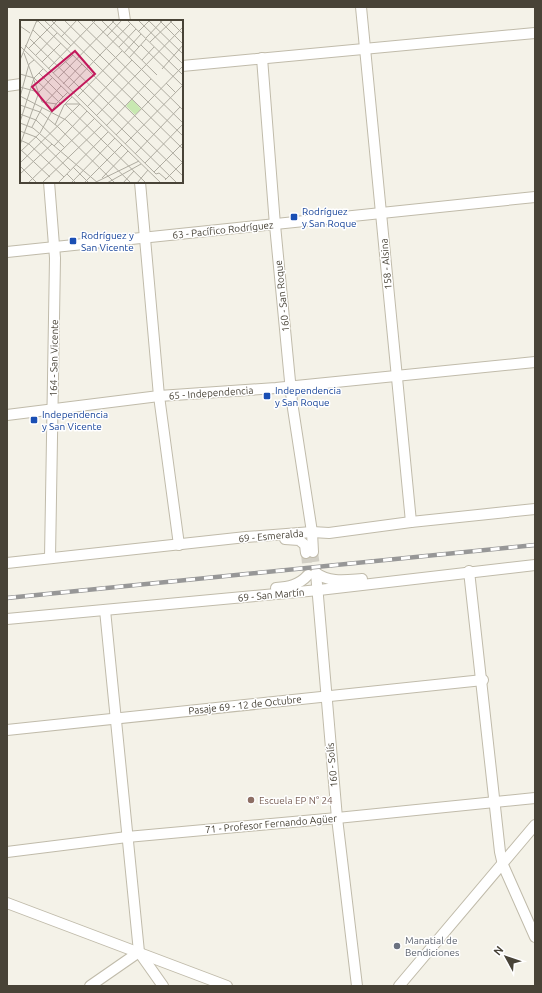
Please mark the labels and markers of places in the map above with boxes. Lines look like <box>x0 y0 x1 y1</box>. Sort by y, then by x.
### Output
place label: Rodríguez y San Roque <box>302 206 357 229</box>
marker: Rodríguez y San Roque <box>289 212 299 222</box>
place label: Rodríguez y San Vicente <box>81 230 134 253</box>
marker: Rodríguez y San Vicente <box>68 236 78 246</box>
place label: Independencia y San Roque <box>275 385 341 408</box>
marker: Independencia y San Roque <box>262 391 272 401</box>
place label: Independencia y San Vicente <box>42 409 108 432</box>
marker: Independencia y San Vicente <box>29 415 39 425</box>
marker: Escuela EP N° 24 <box>246 795 256 805</box>
place label: Escuela EP N° 24 <box>259 795 333 806</box>
place label: Manatial de Bendiciones <box>405 935 459 958</box>
marker: Manatial de Bendiciones <box>392 941 402 951</box>

